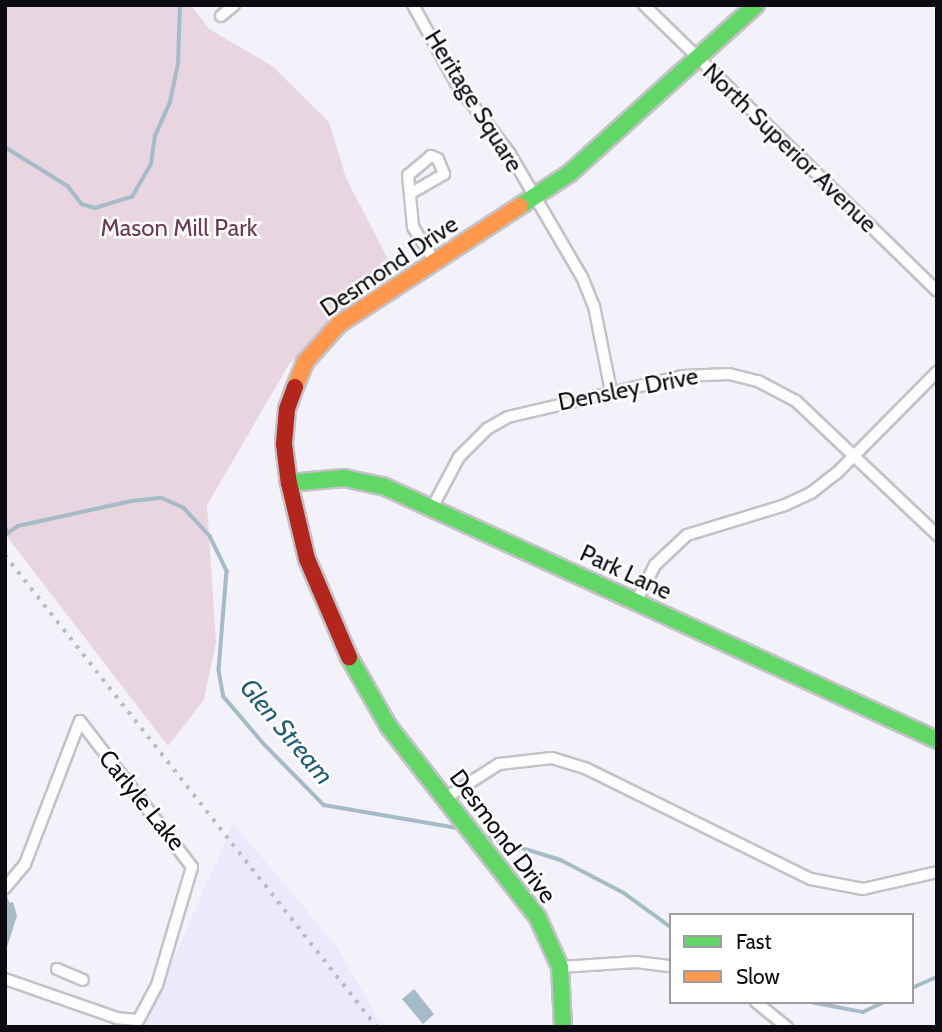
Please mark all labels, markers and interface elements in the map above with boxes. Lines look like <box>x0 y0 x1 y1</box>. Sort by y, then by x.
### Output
street label: Heritage Square <box>419 25 529 177</box>
street label: North Superior Avenue <box>697 57 883 239</box>
street label: Desmond Drive <box>315 209 463 323</box>
park label: Mason Mill Park <box>100 214 258 242</box>
street label: Densley Drive <box>556 361 700 417</box>
street label: Park Lane <box>576 538 676 606</box>
water label: Glen Stream <box>233 673 339 791</box>
street label: Carlyle Lake <box>93 744 191 856</box>
street label: Desmond Drive <box>443 764 563 908</box>
legend <box>669 913 914 1004</box>
text: Fast <box>736 929 772 954</box>
text: Slow <box>736 964 780 989</box>

